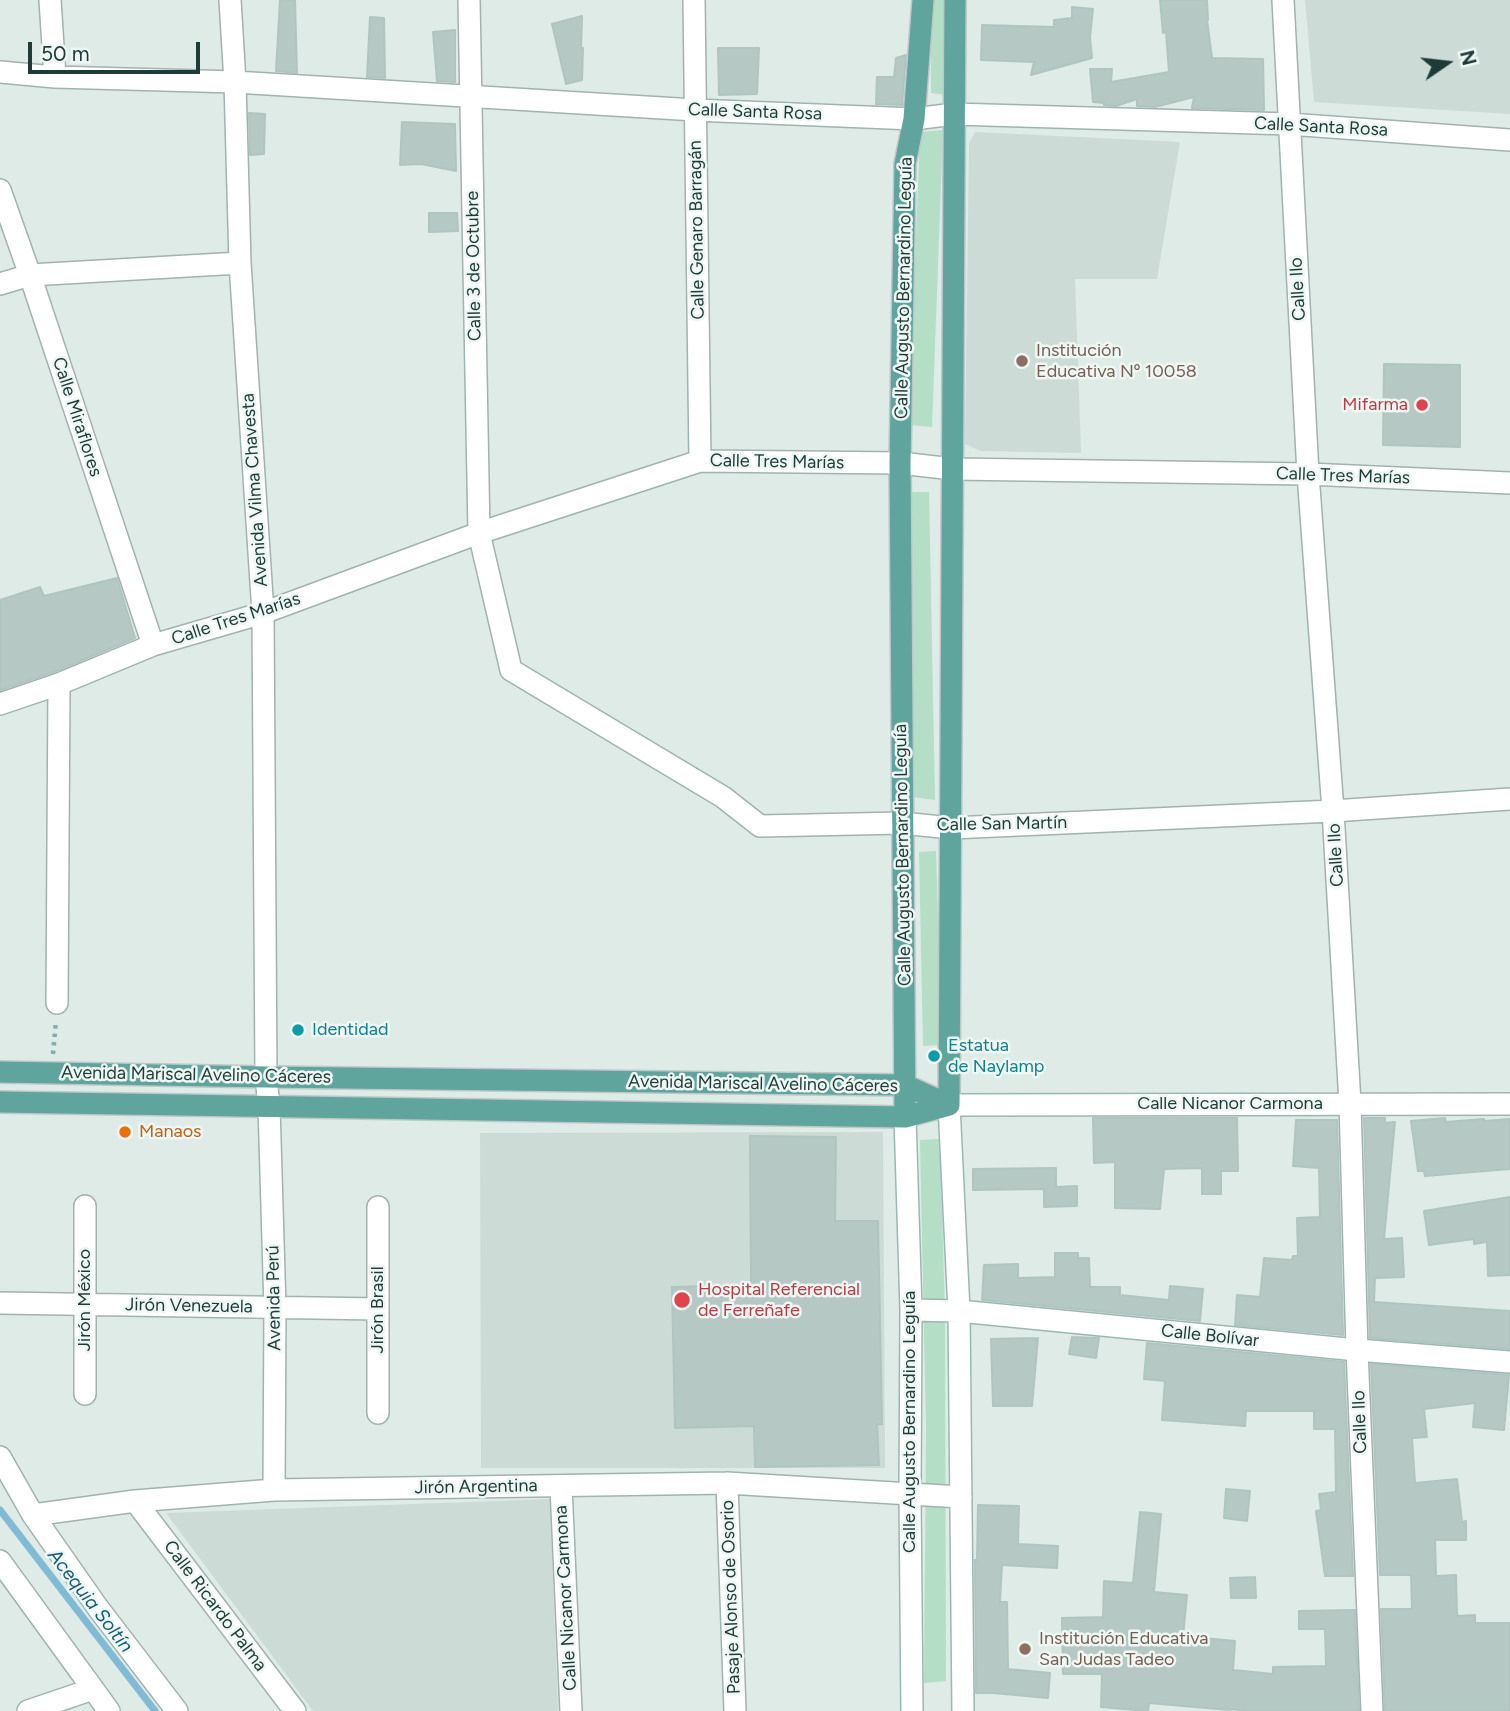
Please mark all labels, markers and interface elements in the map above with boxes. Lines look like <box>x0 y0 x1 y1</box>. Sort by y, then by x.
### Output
scale bar <box>32 28 203 72</box>
north arrow <box>1412 28 1482 98</box>
text: 50 m <box>41 41 90 66</box>
text: N <box>1455 48 1481 68</box>
street label: Calle Santa Rosa <box>688 99 822 125</box>
street label: Calle Santa Rosa <box>1253 113 1389 141</box>
street label: Calle Genaro Barragán <box>685 140 709 320</box>
street label: Calle Augusto Bernardino Leguía <box>891 157 917 419</box>
street label: Calle 3 de Octubre <box>462 191 486 341</box>
street label: Calle Ilo <box>1286 257 1310 321</box>
place label: Institución Educativa Nº 10058 <box>1036 340 1197 382</box>
marker: Institución Educativa Nº 10058 <box>1014 353 1030 369</box>
street label: Calle Miraflores <box>48 355 106 479</box>
street label: Avenida Vilma Chavesta <box>237 392 273 588</box>
place label: Mifarma <box>1342 394 1408 416</box>
marker: Mifarma <box>1414 397 1430 413</box>
street label: Calle Tres Marías <box>710 450 844 474</box>
street label: Calle Tres Marías <box>1275 463 1411 489</box>
street label: Calle Tres Marías <box>169 588 303 650</box>
street label: Calle Augusto Bernardino Leguía <box>890 724 916 986</box>
street label: Calle San Martín <box>937 812 1067 836</box>
street label: Calle Ilo <box>1324 823 1348 887</box>
place label: Identidad <box>312 1019 389 1041</box>
marker: Identidad <box>290 1022 306 1038</box>
place label: Estatua de Naylamp <box>948 1035 1044 1078</box>
marker: Estatua de Naylamp <box>926 1048 942 1064</box>
street label: Avenida Mariscal Avelino Cáceres <box>61 1062 331 1088</box>
street label: Avenida Mariscal Avelino Cáceres <box>628 1071 898 1097</box>
street label: Calle Nicanor Carmona <box>1137 1093 1323 1115</box>
place label: Manaos <box>139 1121 201 1143</box>
marker: Manaos <box>117 1124 133 1140</box>
street label: Avenida Perú <box>262 1245 286 1351</box>
street label: Jirón México <box>74 1249 96 1351</box>
street label: Jirón Brasil <box>367 1266 389 1354</box>
place label: Hospital Referencial de Ferreñafe <box>698 1279 860 1322</box>
marker: Hospital Referencial de Ferreñafe <box>672 1290 692 1310</box>
street label: Calle Augusto Bernardino Leguía <box>899 1291 921 1553</box>
street label: Jirón Venezuela <box>125 1294 253 1318</box>
street label: Calle Bolívar <box>1160 1320 1260 1352</box>
street label: Calle Ilo <box>1348 1390 1372 1454</box>
street label: Jirón Argentina <box>414 1475 538 1499</box>
street label: Pasaje Alonso de Osorio <box>717 1500 745 1694</box>
street label: Calle Nicanor Carmona <box>550 1505 582 1691</box>
street label: Calle Ricardo Palma <box>159 1536 271 1676</box>
water label: Acequia Soltín <box>43 1545 137 1657</box>
place label: Institución Educativa San Judas Tadeo <box>1039 1628 1208 1670</box>
marker: Institución Educativa San Judas Tadeo <box>1017 1641 1033 1657</box>

